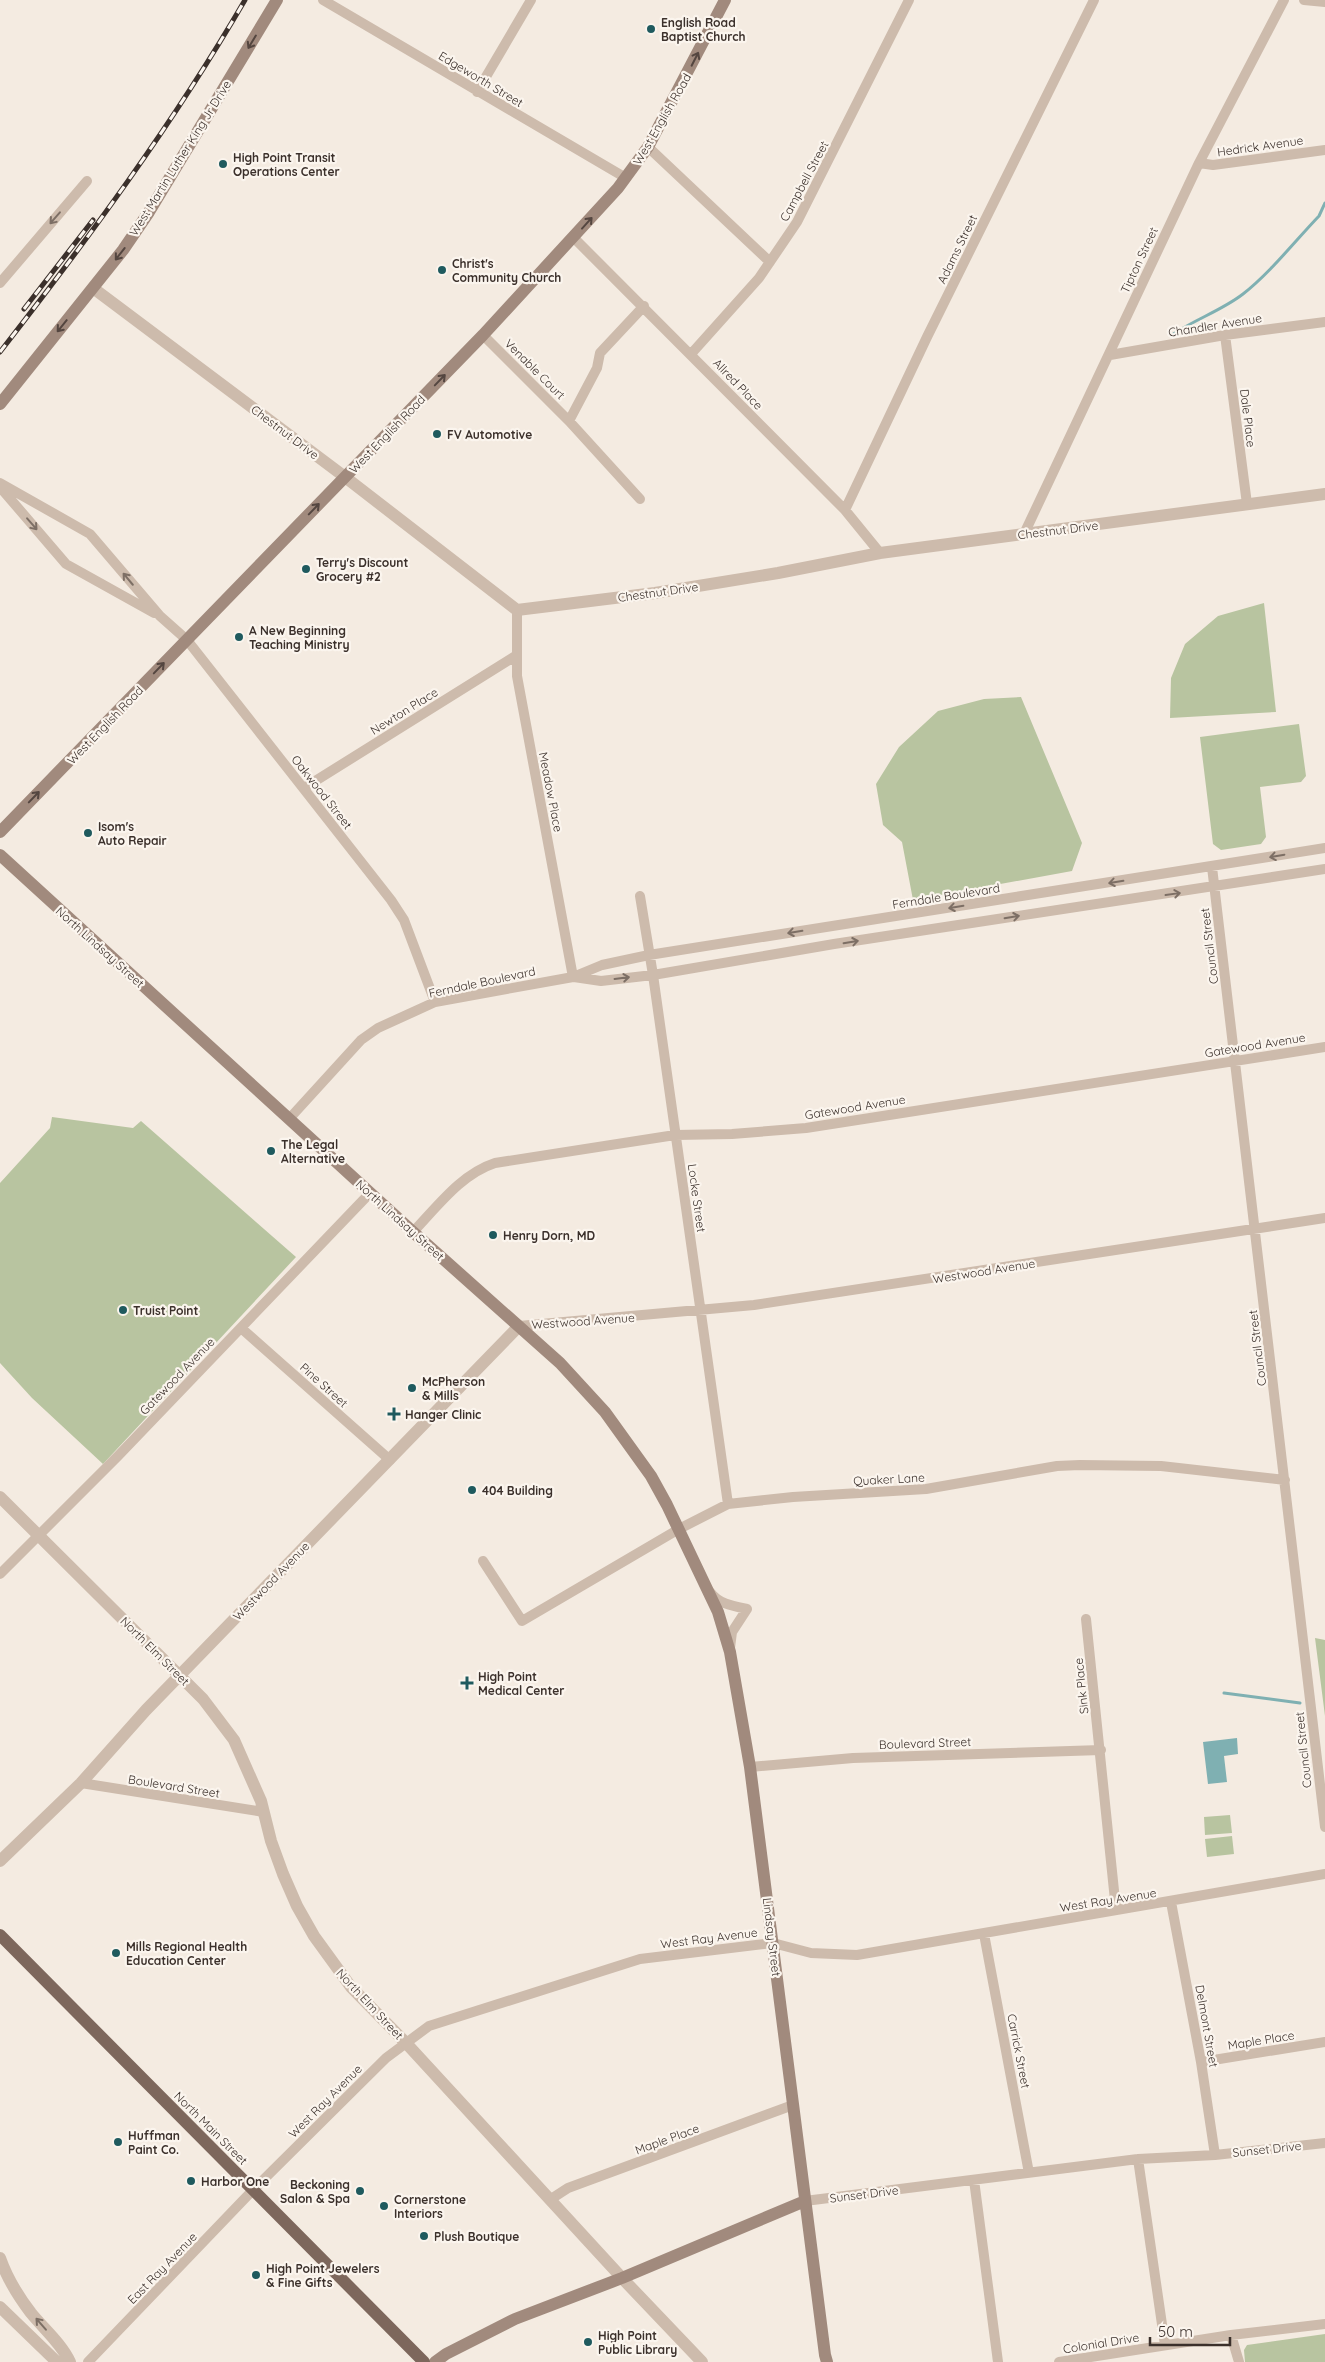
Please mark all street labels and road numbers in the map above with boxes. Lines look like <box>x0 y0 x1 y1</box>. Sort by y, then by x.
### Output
street label: Edgeworth Street <box>436 48 526 110</box>
street label: West English Road <box>630 71 694 167</box>
street label: West Martin Luther King Jr Drive <box>126 77 234 239</box>
street label: Hedrick Avenue <box>1216 133 1304 159</box>
street label: Campbell Street <box>776 138 832 224</box>
street label: Adams Street <box>934 212 980 286</box>
street label: Tipton Street <box>1117 224 1161 296</box>
street label: Chandler Avenue <box>1167 310 1263 340</box>
street label: Venable Court <box>502 336 568 402</box>
street label: Allred Place <box>710 355 766 413</box>
street label: Dale Place <box>1237 388 1259 448</box>
street label: West English Road <box>346 392 428 476</box>
street label: Chestnut Drive <box>248 402 322 463</box>
street label: Chestnut Drive <box>1017 518 1099 542</box>
street label: Chestnut Drive <box>617 579 699 605</box>
street label: West English Road <box>64 683 146 767</box>
street label: Newton Place <box>367 684 441 738</box>
street label: Meadow Place <box>536 751 566 833</box>
street label: Oakwood Street <box>288 752 356 832</box>
street label: Ferndale Boulevard <box>891 880 1001 912</box>
street label: North Lindsay Street <box>53 903 147 991</box>
street label: Council Street <box>1197 907 1221 985</box>
street label: Ferndale Boulevard <box>427 963 537 1001</box>
street label: Gatewood Avenue <box>1204 1030 1307 1060</box>
street label: Gatewood Avenue <box>804 1092 907 1122</box>
street label: Locke Street <box>685 1163 709 1233</box>
street label: North Lindsay Street <box>353 1176 447 1264</box>
street label: Westwood Avenue <box>932 1255 1036 1287</box>
street label: Council Street <box>1245 1309 1269 1387</box>
street label: Westwood Avenue <box>531 1310 635 1332</box>
street label: Gatewood Avenue <box>136 1334 218 1418</box>
street label: Pine Street <box>297 1360 351 1410</box>
street label: Quaker Lane <box>853 1470 925 1488</box>
street label: Westwood Avenue <box>230 1538 312 1623</box>
street label: North Elm Street <box>117 1613 193 1689</box>
street label: Sink Place <box>1071 1657 1091 1715</box>
street label: Council Street <box>1292 1711 1314 1789</box>
street label: Boulevard Street <box>878 1734 972 1752</box>
street label: Boulevard Street <box>127 1771 221 1801</box>
street label: West Ray Avenue <box>1059 1885 1158 1915</box>
street label: Lindsay Street <box>760 1897 784 1977</box>
street label: West Ray Avenue <box>660 1925 759 1951</box>
street label: North Elm Street <box>333 1965 407 2043</box>
street label: Delmont Street <box>1192 1984 1222 2068</box>
street label: Carrick Street <box>1004 2012 1034 2090</box>
street label: Maple Place <box>1227 2027 1296 2053</box>
street label: West Ray Avenue <box>285 2061 365 2141</box>
street label: North Main Street <box>171 2088 251 2168</box>
street label: Maple Place <box>633 2120 701 2158</box>
street label: Sunset Drive <box>1232 2138 1302 2160</box>
street label: Sunset Drive <box>829 2182 899 2206</box>
street label: East Ray Avenue <box>124 2229 200 2307</box>
street label: Colonial Drive <box>1062 2330 1140 2356</box>

